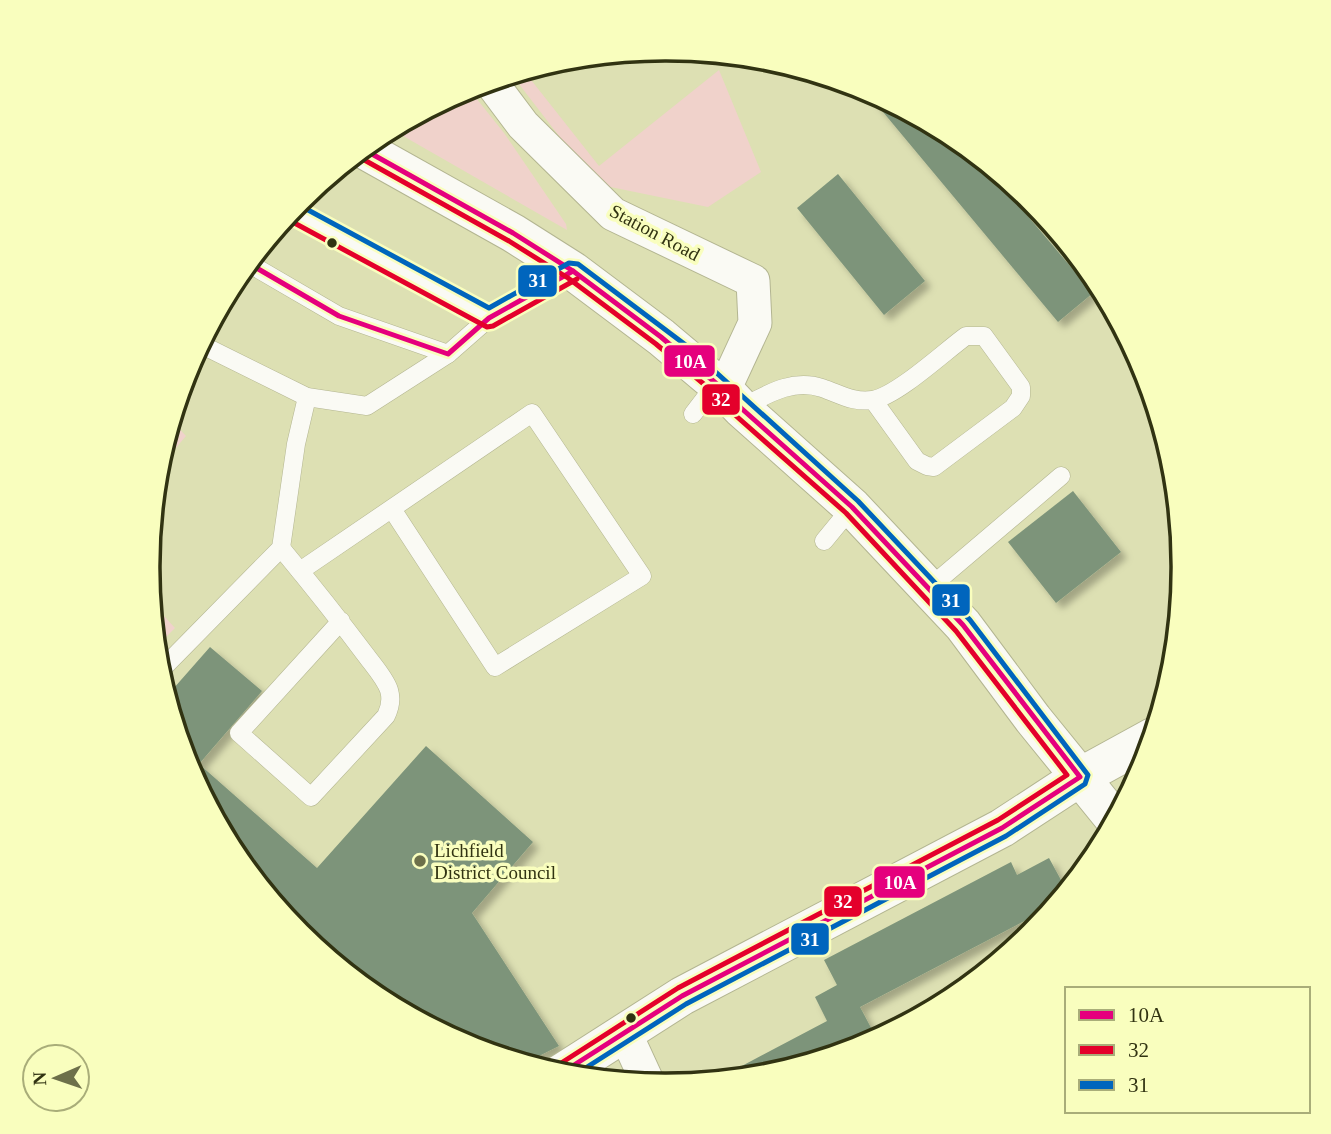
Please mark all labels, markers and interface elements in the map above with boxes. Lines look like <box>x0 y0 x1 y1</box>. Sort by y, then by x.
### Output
street label: Station Road <box>606 200 704 265</box>
unlabelled marker <box>325 236 339 250</box>
line badge: 31 <box>517 264 558 298</box>
text: 31 <box>529 270 548 291</box>
line badge: 10A <box>663 344 716 378</box>
text: 10A <box>674 351 707 372</box>
line badge: 32 <box>701 383 741 416</box>
text: 32 <box>712 389 731 410</box>
line badge: 31 <box>931 583 971 617</box>
text: 31 <box>942 590 961 611</box>
place label: Lichfield District Council <box>434 840 556 883</box>
marker: Lichfield District Council <box>412 853 428 869</box>
line badge: 10A <box>873 865 926 899</box>
text: 10A <box>884 872 917 893</box>
line badge: 32 <box>823 885 863 918</box>
text: 32 <box>834 891 853 912</box>
line badge: 31 <box>790 922 830 956</box>
text: 31 <box>801 929 820 950</box>
legend <box>1065 987 1310 1113</box>
text: 10A <box>1128 1003 1165 1027</box>
unlabelled marker <box>624 1011 638 1025</box>
text: 32 <box>1128 1038 1149 1062</box>
north arrow <box>21 1043 91 1113</box>
text: N <box>29 1071 50 1086</box>
text: 31 <box>1128 1073 1149 1097</box>

